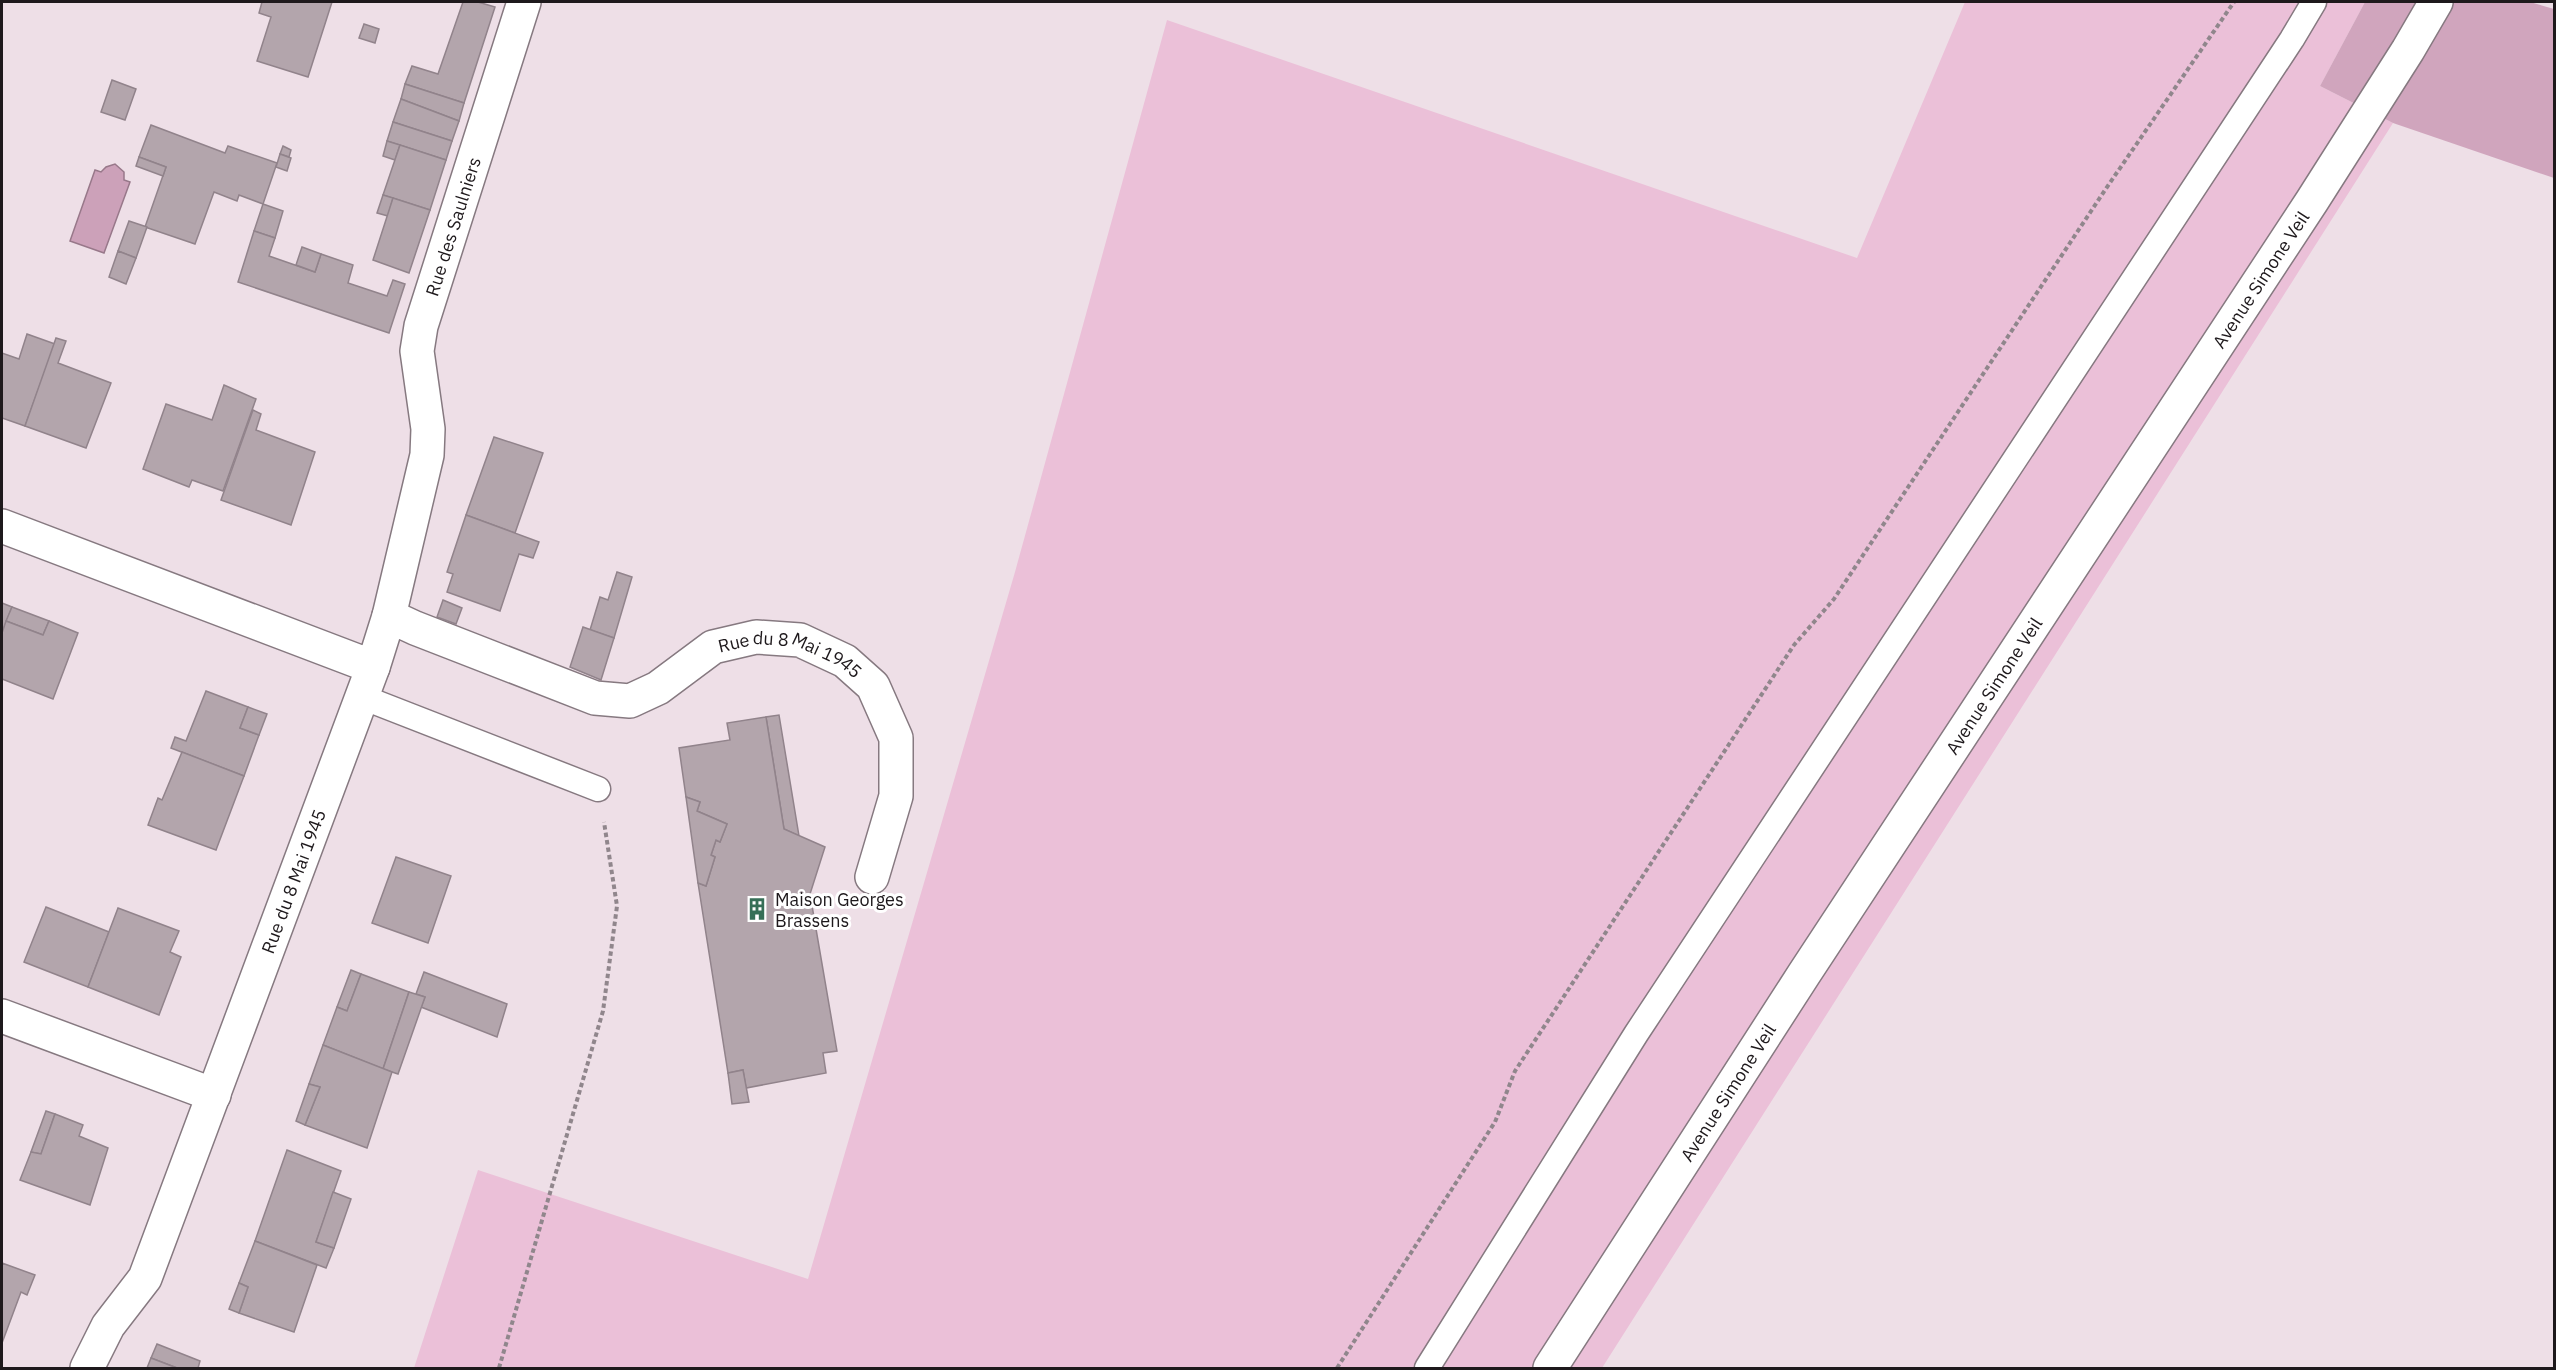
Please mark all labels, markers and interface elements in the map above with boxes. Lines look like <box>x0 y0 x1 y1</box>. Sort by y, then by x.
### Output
street label: Rue des Saulniers <box>420 154 486 299</box>
street label: Avenue Simone Veil <box>2207 206 2314 352</box>
street label: Avenue Simone Veil <box>1940 613 2047 758</box>
street label: Rue du 8 Mai 1945 <box>715 625 867 683</box>
street label: Rue du 8 Mai 1945 <box>256 806 330 957</box>
place label: Maison Georges Brassens <box>775 888 904 932</box>
building icon: Maison Georges Brassens <box>744 896 770 922</box>
street label: Avenue Simone Veil <box>1675 1019 1781 1165</box>

